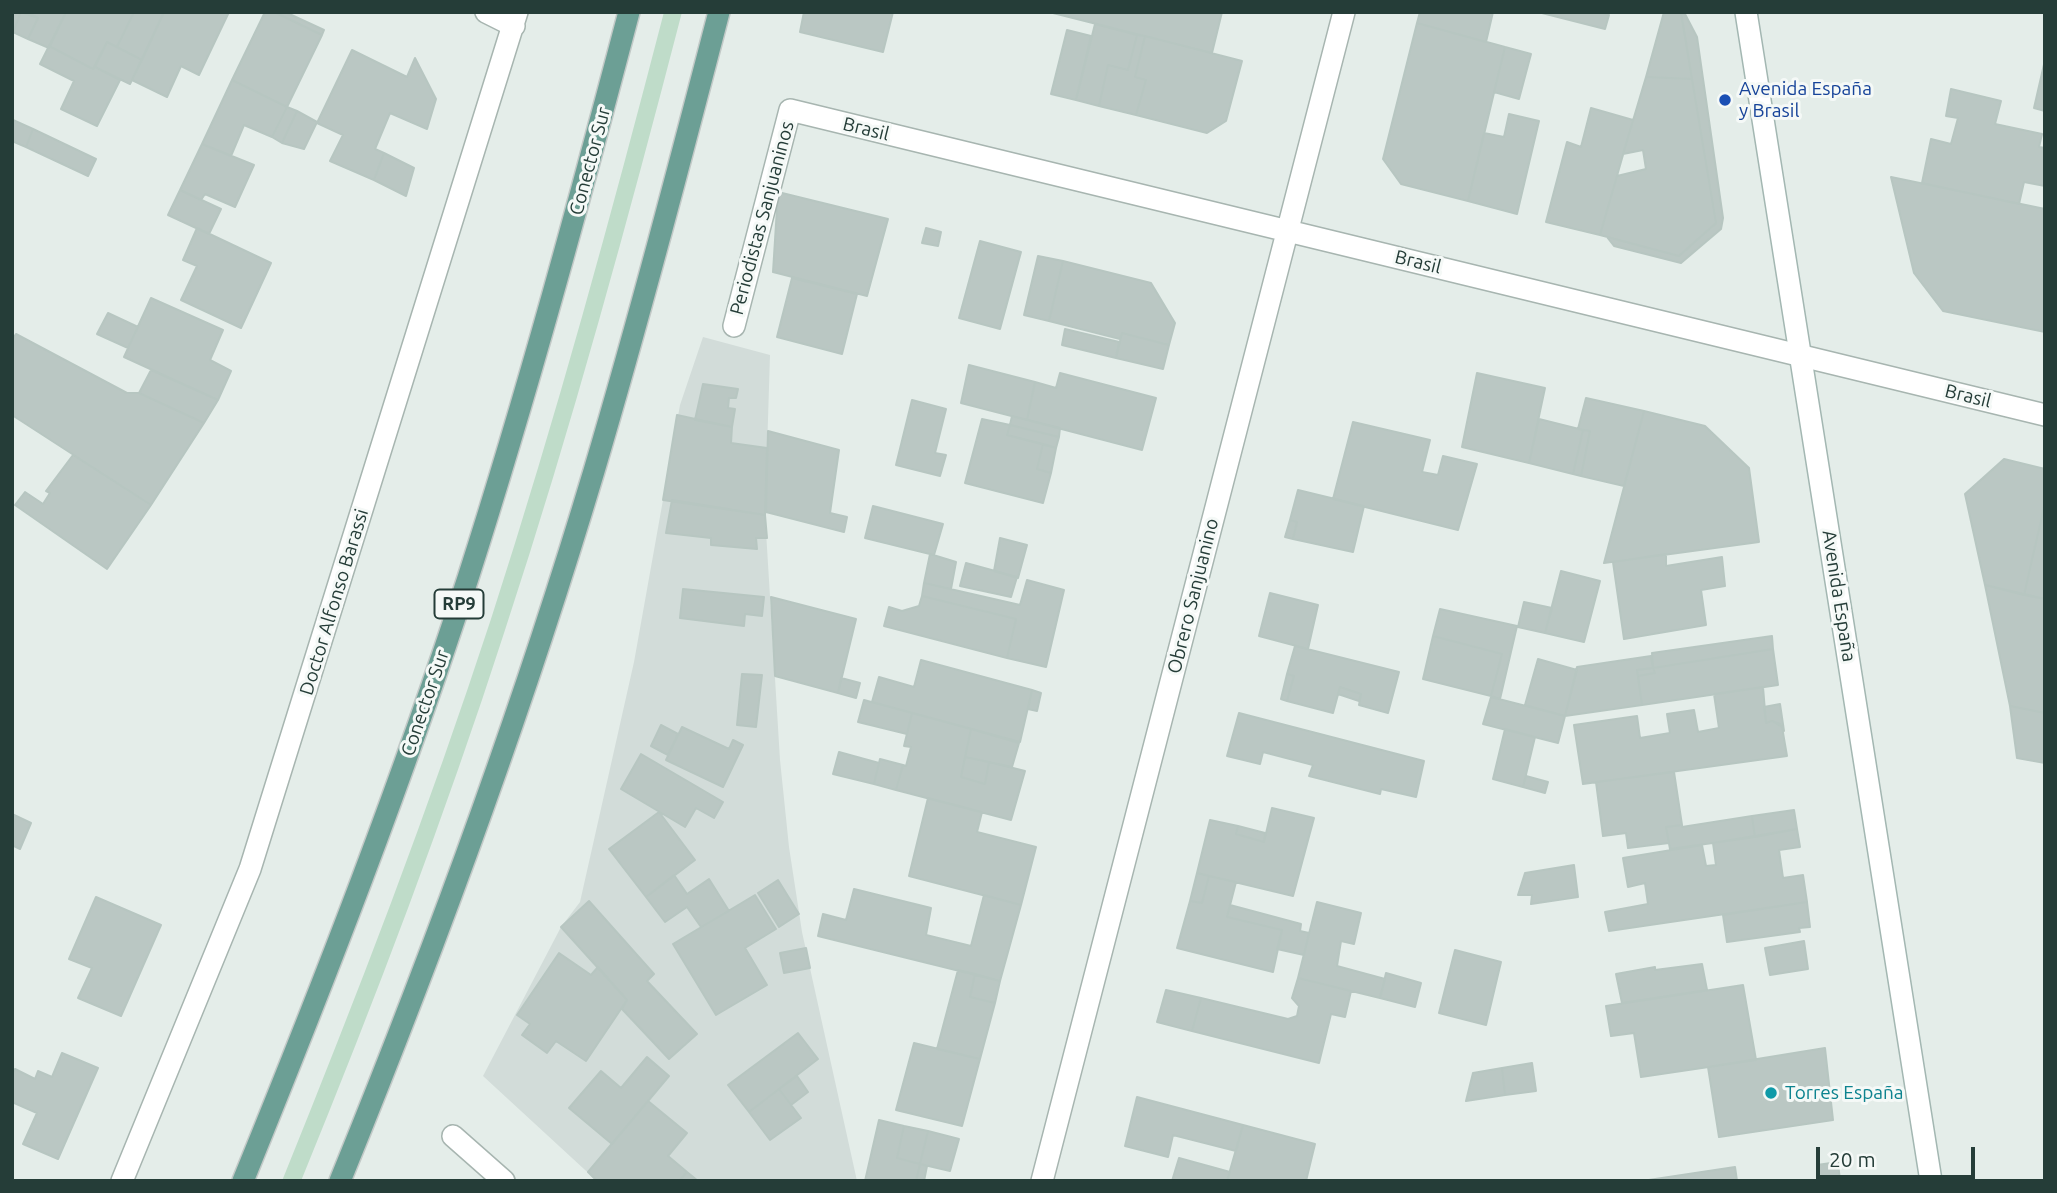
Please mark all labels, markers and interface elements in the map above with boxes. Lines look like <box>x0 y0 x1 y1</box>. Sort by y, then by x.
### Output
place label: Avenida España y Brasil <box>1739 78 1872 122</box>
marker: Avenida España y Brasil <box>1717 92 1733 108</box>
street label: Conector Sur <box>565 104 615 218</box>
street label: Brasil <box>841 112 891 146</box>
street label: Periodistas Sanjuaninos <box>725 119 799 317</box>
street label: Brasil <box>1393 245 1443 279</box>
street label: Brasil <box>1943 379 1993 413</box>
street label: Doctor Alfonso Barassi <box>295 506 373 698</box>
street label: Obrero Sanjuanino <box>1163 516 1223 676</box>
street label: Avenida España <box>1817 529 1861 663</box>
road number: RP9 <box>434 590 484 618</box>
street label: Conector Sur <box>396 647 454 759</box>
place label: Torres España <box>1785 1082 1904 1104</box>
marker: Torres España <box>1763 1085 1779 1101</box>
scale bar <box>1819 1134 1978 1178</box>
text: 20 m <box>1829 1147 1876 1171</box>

